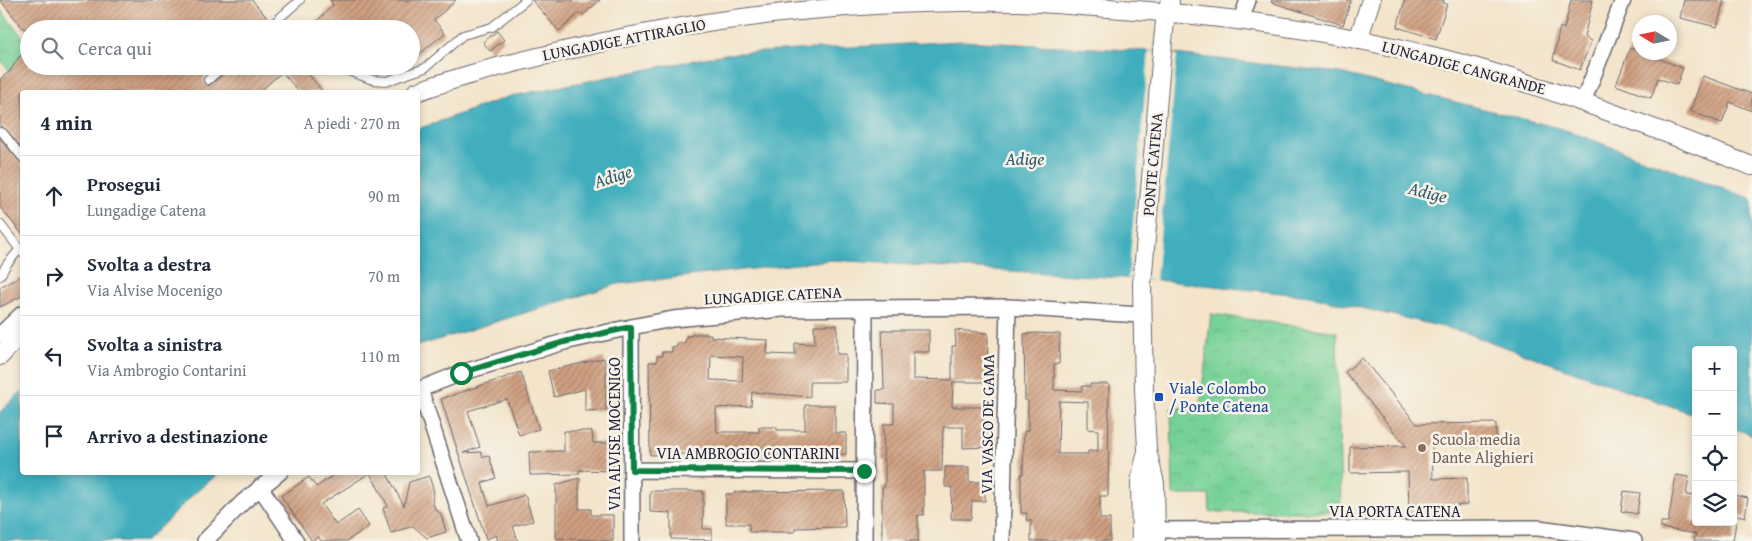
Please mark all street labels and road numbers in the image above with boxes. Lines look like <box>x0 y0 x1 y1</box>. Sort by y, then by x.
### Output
street label: LUNGADIGE ATTIRAGLIO <box>540 11 708 67</box>
street label: LUNGADIGE CANGRANDE <box>1379 34 1549 100</box>
street label: PONTE CATENA <box>1136 111 1169 217</box>
street label: LUNGADIGE CATENA <box>703 279 843 311</box>
street label: VIA VASCO DE GAMA <box>974 353 1000 494</box>
street label: VIA ALVISE MOCENIGO <box>602 357 626 511</box>
street label: VIA AMBROGIO CONTARINI <box>656 441 840 465</box>
street label: VIA PORTA CATENA <box>1329 499 1461 523</box>

